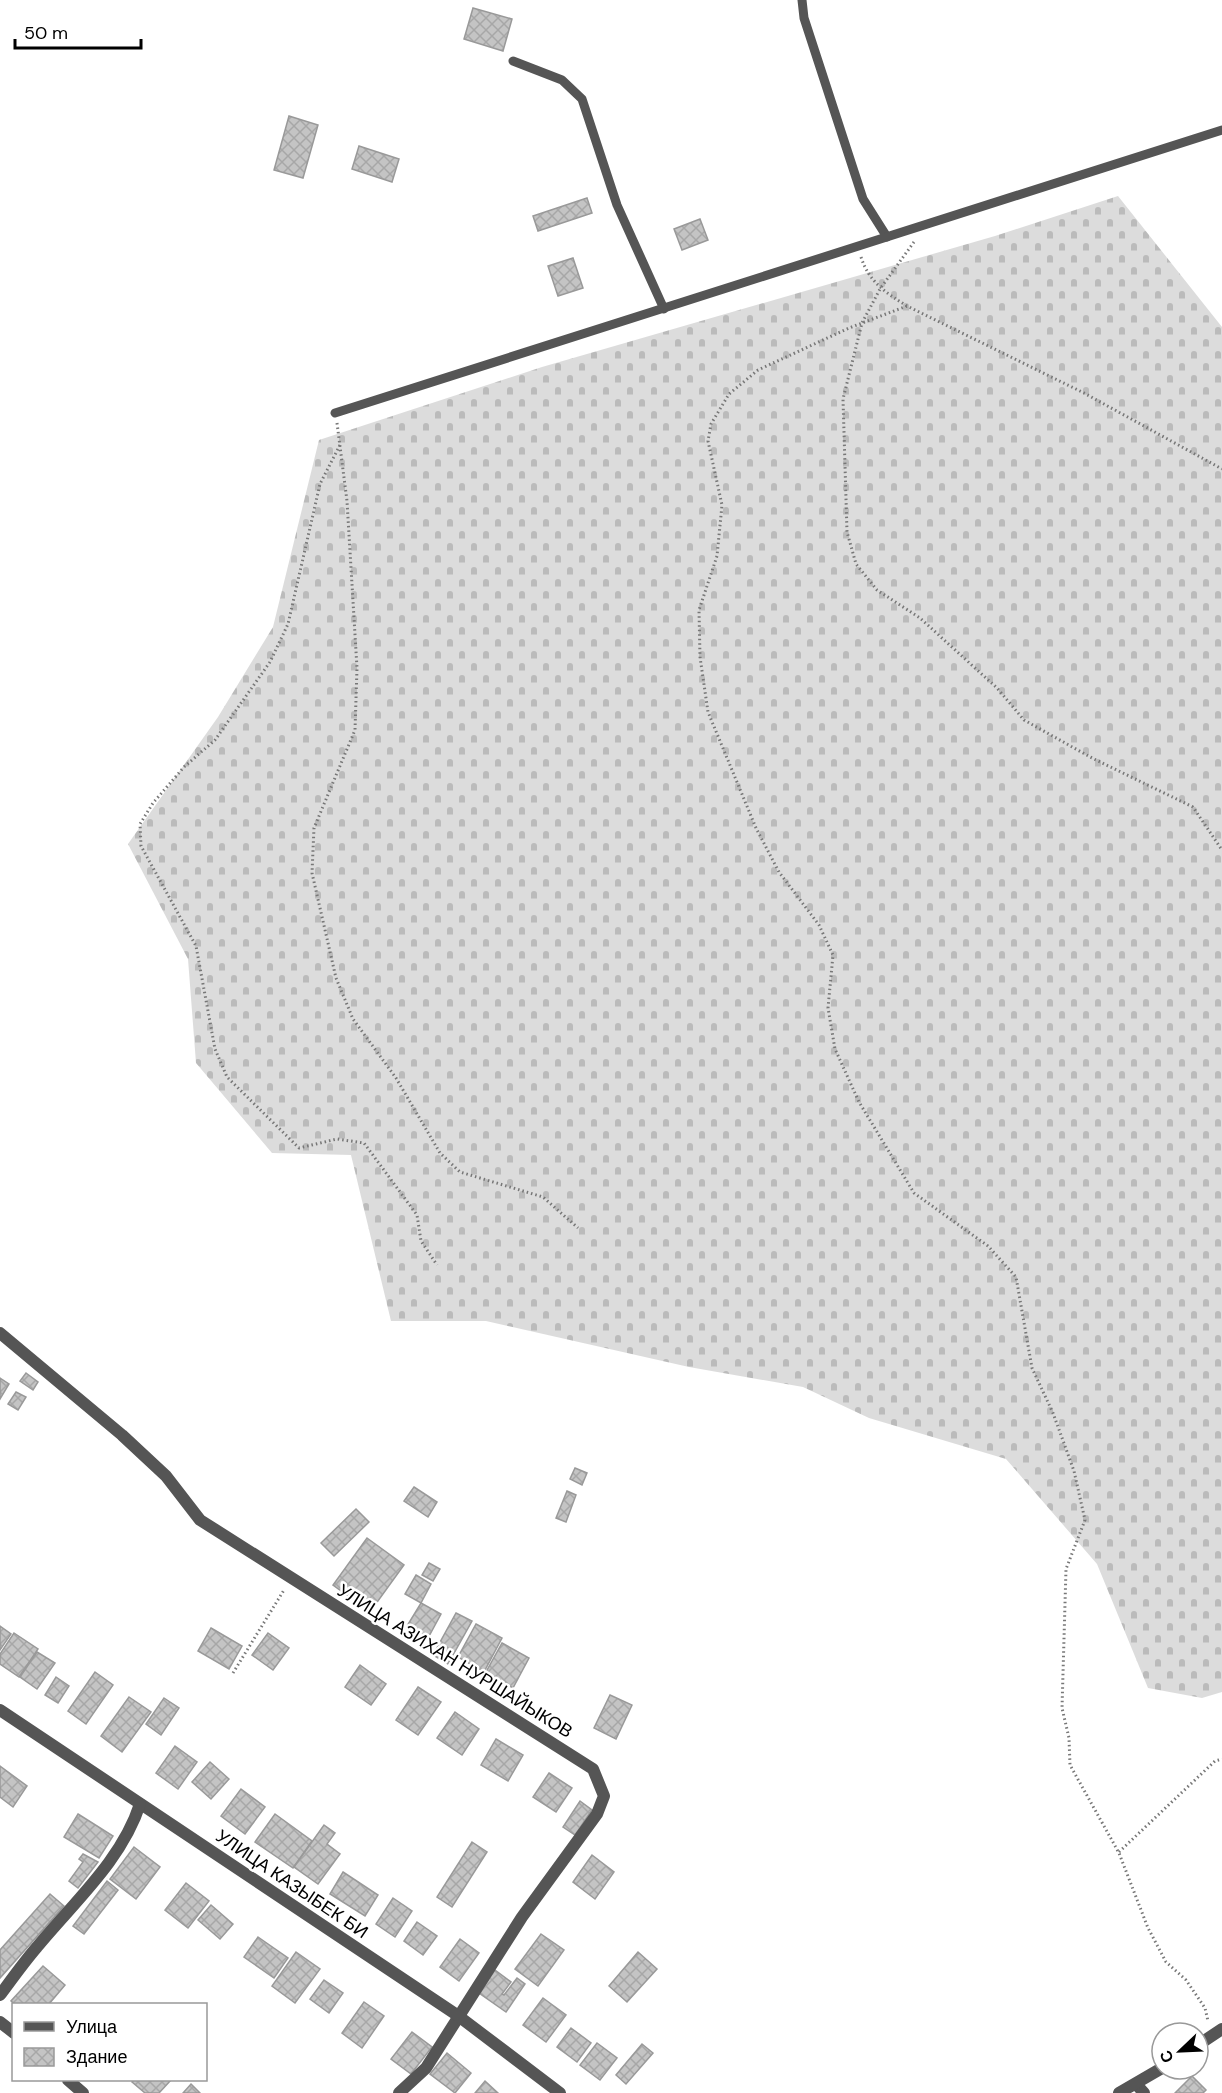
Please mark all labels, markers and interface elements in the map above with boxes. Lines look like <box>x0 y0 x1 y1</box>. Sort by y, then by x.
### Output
scale bar <box>15 12 141 50</box>
text: 50 m <box>24 21 68 45</box>
street label: УЛИЦА АЗИХАН НУРШАЙЫКОВ <box>333 1578 577 1744</box>
street label: УЛИЦА КАЗЫБЕК БИ <box>211 1824 373 1944</box>
legend <box>12 2003 207 2081</box>
text: Улица <box>66 2015 118 2039</box>
north arrow <box>1150 2021 1210 2081</box>
text: Здание <box>66 2045 127 2069</box>
text: С <box>1155 2047 1179 2066</box>

